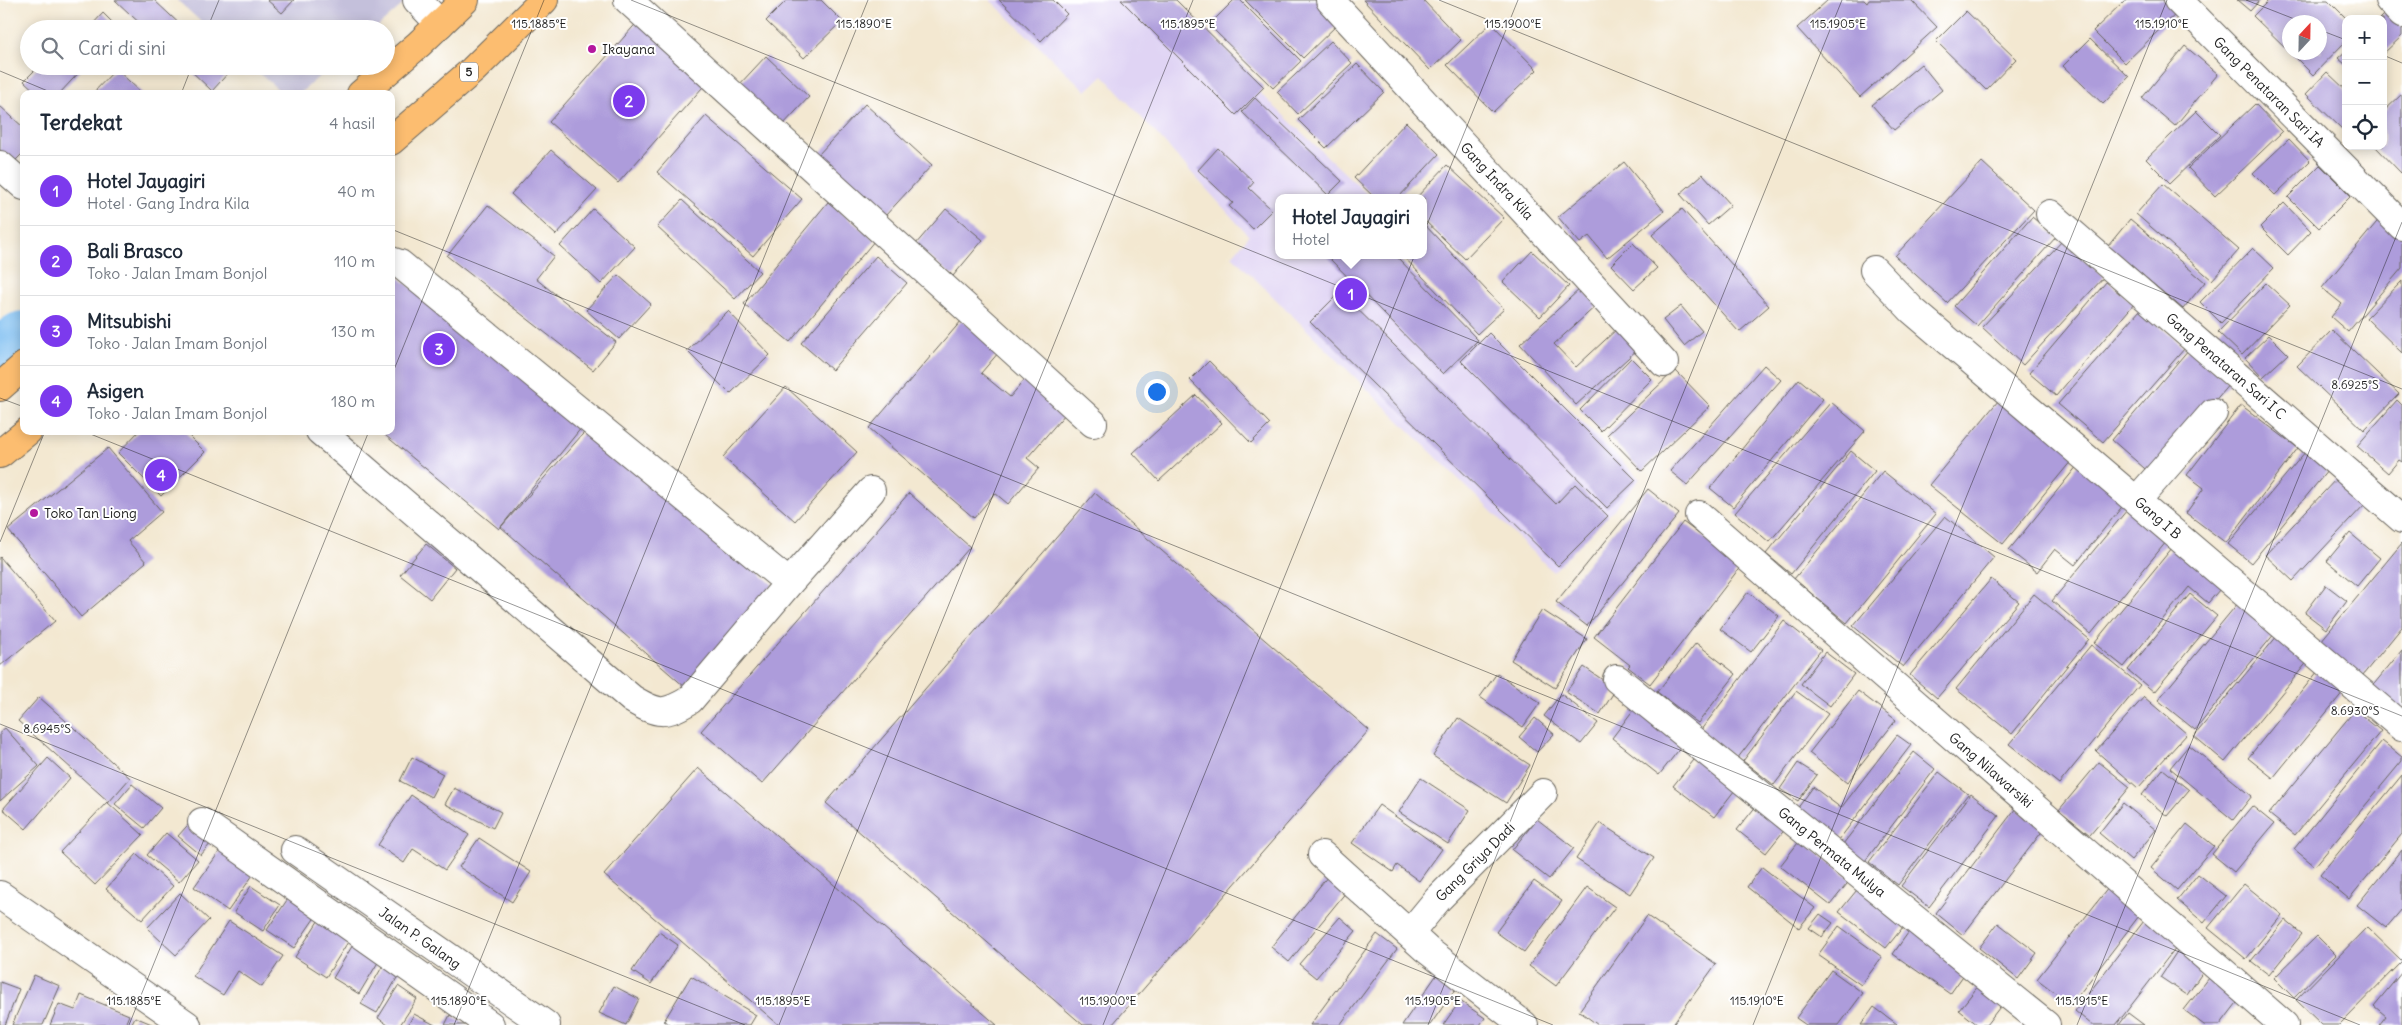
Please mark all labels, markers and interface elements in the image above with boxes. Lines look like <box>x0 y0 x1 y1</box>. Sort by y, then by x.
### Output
north arrow <box>2282 15 2327 60</box>
map controls <box>2342 15 2387 150</box>
button: + <box>2342 15 2387 60</box>
text: 115.1885°E <box>512 16 567 31</box>
text: 115.1890°E <box>836 16 892 31</box>
text: 115.1895°E <box>1161 16 1215 31</box>
text: 115.1900°E <box>1485 16 1541 31</box>
text: 115.1905°E <box>1810 16 1866 31</box>
text: 115.1910°E <box>2135 16 2189 31</box>
search box <box>20 20 395 75</box>
street label: Gang Penataran Sari IA <box>2210 33 2328 151</box>
icon: search <box>38 34 66 62</box>
text: Cari di sini <box>78 36 166 60</box>
place label: Ikayana <box>602 40 655 58</box>
marker: Ikayana <box>586 43 598 55</box>
button: − <box>2342 60 2387 105</box>
road number: 5 <box>460 62 478 82</box>
pin: 2 <box>613 82 645 120</box>
button: locate <box>2342 105 2387 150</box>
text: Terdekat <box>40 109 122 136</box>
text: 4 hasil <box>329 113 375 133</box>
street label: Gang Indra Kila <box>1456 138 1538 224</box>
text: Hotel Jayagiri <box>87 169 205 193</box>
text: 1 <box>53 181 59 201</box>
text: 40 m <box>337 181 375 201</box>
text: Hotel · Gang Indra Kila <box>87 193 250 213</box>
popup <box>1275 194 1427 259</box>
text: Hotel Jayagiri <box>1292 205 1410 229</box>
text: Hotel <box>1292 229 1330 249</box>
text: Bali Brasco <box>87 239 183 263</box>
text: 2 <box>52 251 60 271</box>
text: 110 m <box>334 251 375 271</box>
text: Toko · Jalan Imam Bonjol <box>87 263 267 283</box>
pin: 1 <box>1335 275 1367 313</box>
text: Mitsubishi <box>87 309 171 333</box>
street label: Gang Penataran Sari I C <box>2162 309 2290 423</box>
text: 3 <box>51 321 61 341</box>
text: 130 m <box>331 321 375 341</box>
pin: 3 <box>423 330 455 368</box>
text: Toko · Jalan Imam Bonjol <box>87 333 267 353</box>
text: 8.6925°S <box>2331 377 2379 392</box>
text: Asigen <box>87 379 144 403</box>
your location <box>1144 379 1170 405</box>
text: 4 <box>51 391 61 411</box>
text: 180 m <box>331 391 375 411</box>
text: Toko · Jalan Imam Bonjol <box>87 403 267 423</box>
pin: 4 <box>145 456 177 494</box>
street label: Gang I B <box>2131 493 2185 543</box>
place label: Toko Tan Liong <box>44 504 137 522</box>
marker: Toko Tan Liong <box>28 507 40 519</box>
text: 8.6930°S <box>2331 703 2380 718</box>
text: 8.6945°S <box>23 721 71 736</box>
street label: Gang Nilawarsiki <box>1945 729 2037 811</box>
street label: Gang Permata Mulya <box>1775 803 1889 901</box>
street label: Gang Griya Dadi <box>1432 819 1518 905</box>
street label: Jalan P. Galang <box>375 903 465 973</box>
text: 115.1885°E <box>107 993 162 1008</box>
text: 115.1890°E <box>431 993 487 1008</box>
text: 115.1895°E <box>756 993 810 1008</box>
text: 115.1900°E <box>1080 993 1136 1008</box>
text: 115.1905°E <box>1405 993 1461 1008</box>
text: 115.1910°E <box>1730 993 1784 1008</box>
text: 115.1915°E <box>2056 993 2108 1008</box>

